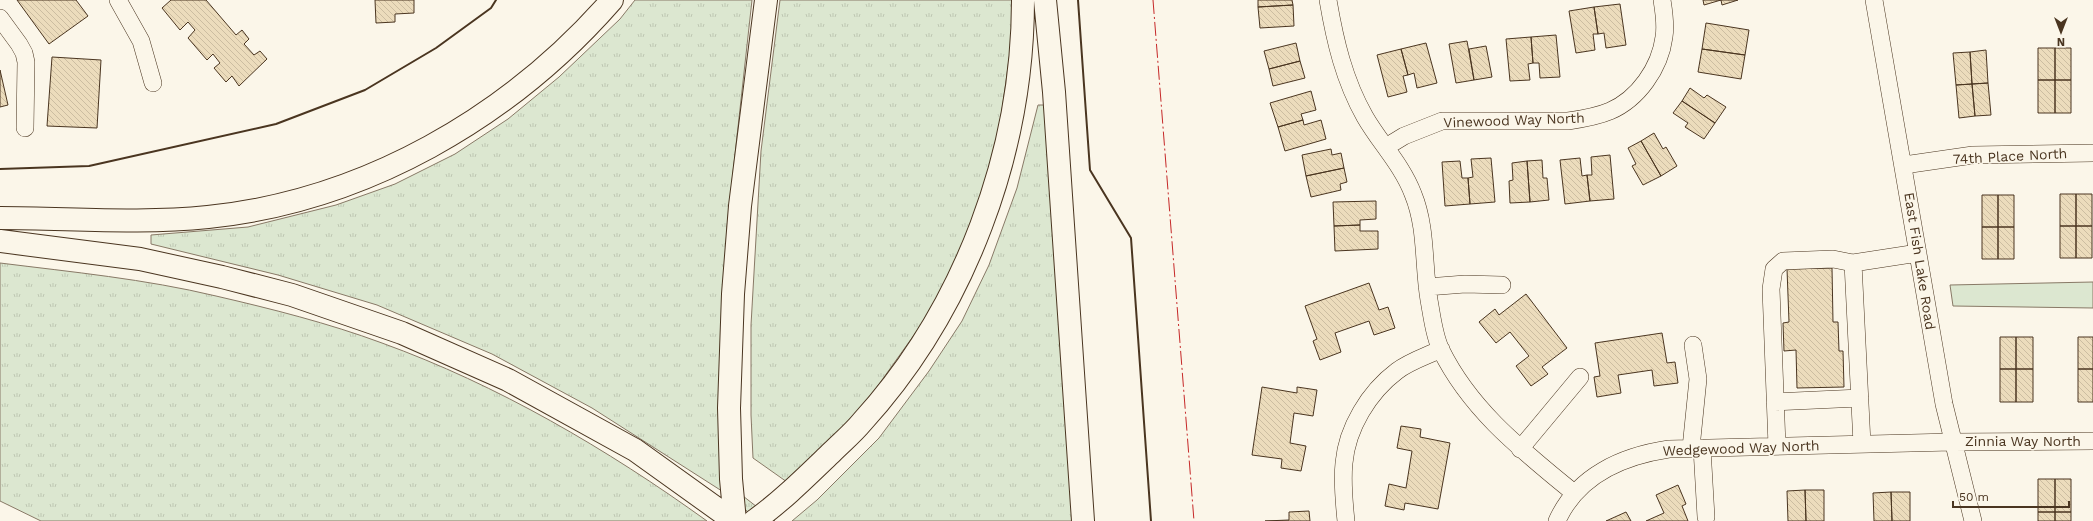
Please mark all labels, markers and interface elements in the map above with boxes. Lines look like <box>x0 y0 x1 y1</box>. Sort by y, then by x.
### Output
north arrow <box>2041 12 2081 52</box>
text: N <box>2057 35 2065 48</box>
street label: Vinewood Way North <box>1443 110 1585 130</box>
street label: 74th Place North <box>1952 145 2068 167</box>
street label: East Fish Lake Road <box>1901 191 1939 331</box>
street label: Zinnia Way North <box>1965 433 2081 449</box>
street label: Wedgewood Way North <box>1662 437 1820 459</box>
scale bar <box>1953 483 2069 509</box>
text: 50 m <box>1959 490 1989 504</box>

